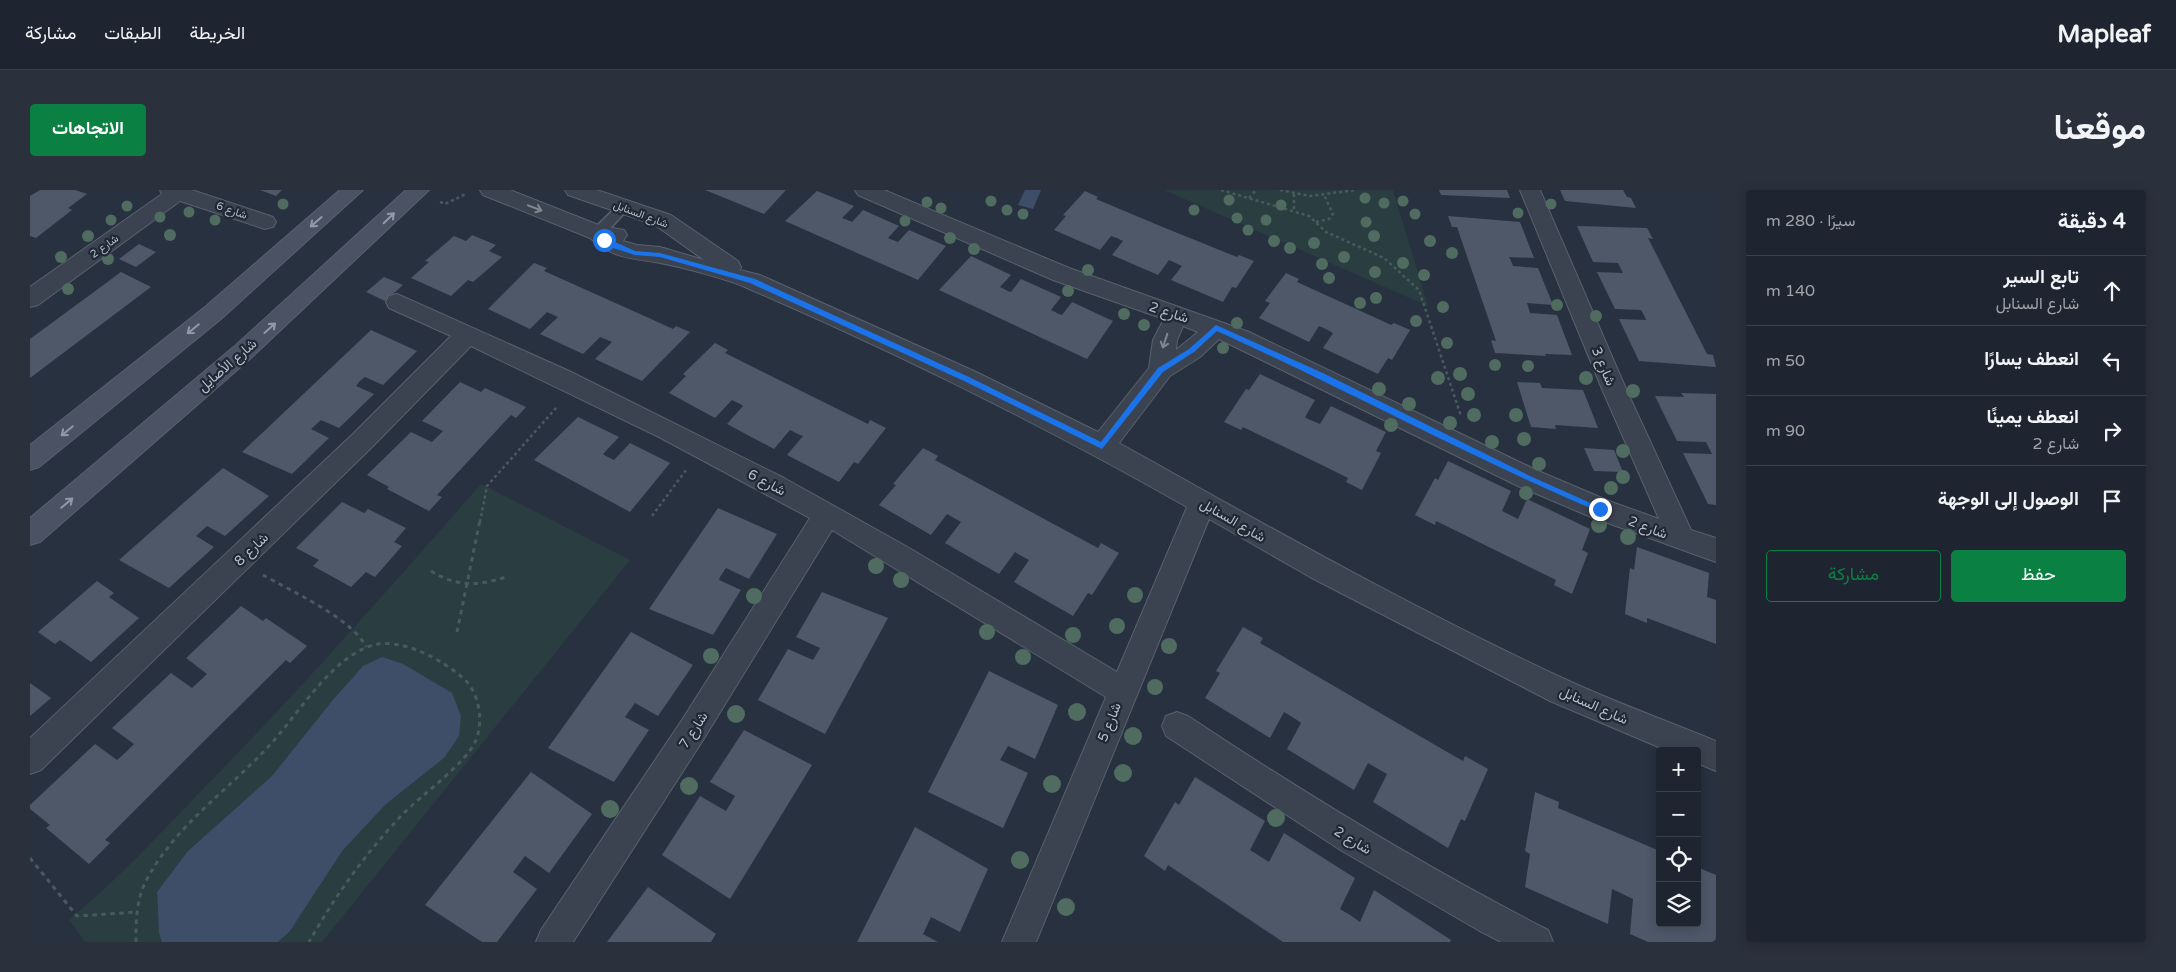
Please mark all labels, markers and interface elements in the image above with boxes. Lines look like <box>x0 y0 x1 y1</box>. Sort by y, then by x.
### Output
text: Mapleaf <box>2057 20 2151 49</box>
text: مشاركة <box>25 22 76 44</box>
text: الطبقات <box>104 22 161 44</box>
text: الخريطة <box>189 22 245 44</box>
button: الاتجاهات <box>30 104 146 156</box>
text: موقعنا <box>2053 107 2146 149</box>
street label: شارع السنابل <box>611 198 670 232</box>
street label: شارع 6 <box>214 199 249 223</box>
one-way arrow <box>527 204 542 213</box>
text: 4 دقيقة <box>2058 209 2126 234</box>
text: سيرًا · 280 m <box>1766 211 1855 231</box>
one-way arrow <box>383 212 396 224</box>
one-way arrow <box>309 216 322 228</box>
route start <box>593 229 616 252</box>
street label: شارع 2 <box>88 232 122 262</box>
text: تابع السير <box>2003 266 2079 288</box>
icon: ahead <box>2098 277 2126 305</box>
text: 140 m <box>1766 281 1815 301</box>
text: شارع السنابل <box>1996 294 2079 314</box>
street label: شارع 2 <box>1146 298 1191 329</box>
one-way arrow <box>263 322 276 334</box>
one-way arrow <box>187 323 200 334</box>
one-way arrow <box>1160 332 1170 348</box>
street label: شارع الأصايل <box>194 335 262 397</box>
street label: شارع 3 <box>1586 344 1619 389</box>
icon: left <box>2098 347 2126 375</box>
text: انعطف يسارًا <box>1984 348 2079 370</box>
text: 50 m <box>1766 351 1805 371</box>
text: انعطف يمينًا <box>1986 406 2079 428</box>
icon: right <box>2098 417 2126 445</box>
text: 90 m <box>1766 421 1805 441</box>
one-way arrow <box>60 425 73 436</box>
text: شارع 2 <box>2033 434 2079 454</box>
street label: شارع 6 <box>744 465 789 501</box>
icon: arrive <box>2098 487 2126 515</box>
text: الوصول إلى الوجهة <box>1938 488 2079 510</box>
street label: شارع السنابل <box>1196 495 1269 548</box>
one-way arrow <box>61 497 74 508</box>
route end <box>1589 498 1612 521</box>
street label: شارع 2 <box>1625 512 1670 545</box>
street label: شارع 8 <box>231 529 273 571</box>
button: مشاركة <box>1766 550 1941 602</box>
button: حفظ <box>1951 550 2126 602</box>
street label: شارع السنابل <box>1556 683 1631 730</box>
street label: شارع 5 <box>1094 700 1127 745</box>
street label: شارع 7 <box>675 709 713 753</box>
map controls <box>1656 747 1701 927</box>
button: + <box>1656 747 1701 792</box>
button: − <box>1656 792 1701 837</box>
street label: شارع 2 <box>1330 823 1375 860</box>
button: locate <box>1656 837 1701 882</box>
button: layers <box>1656 882 1701 927</box>

